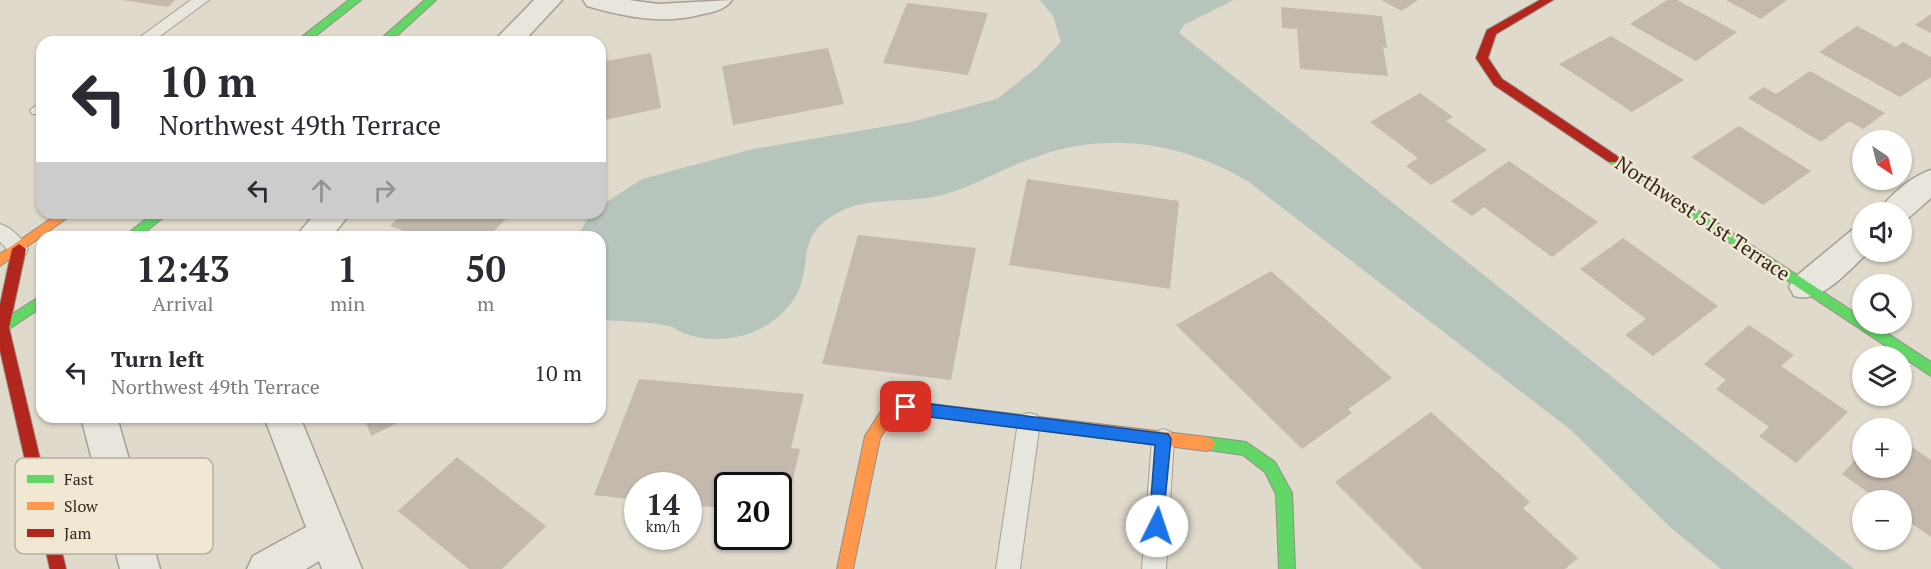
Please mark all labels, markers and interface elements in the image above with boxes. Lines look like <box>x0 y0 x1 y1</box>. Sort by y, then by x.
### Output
text: 10 m <box>159 53 257 109</box>
icon: left <box>60 60 138 138</box>
text: Northwest 49th Terrace <box>159 107 441 143</box>
north arrow <box>1852 130 1912 190</box>
map controls <box>1852 130 1912 550</box>
street label: Northwest 51st Terrace <box>1610 149 1796 287</box>
icon: left <box>242 174 275 207</box>
icon: ahead <box>305 174 338 207</box>
icon: right <box>368 174 401 207</box>
button: sound <box>1852 202 1912 262</box>
text: 12:43 <box>136 245 230 292</box>
text: 1 <box>337 245 358 292</box>
text: 50 <box>465 245 506 292</box>
button: search <box>1852 274 1912 334</box>
text: Arrival <box>152 290 214 317</box>
text: min <box>330 290 365 317</box>
text: m <box>477 290 494 317</box>
text: Turn left <box>111 344 204 373</box>
button: layers <box>1852 346 1912 406</box>
icon: left <box>60 356 93 389</box>
text: 10 m <box>534 358 582 387</box>
text: Northwest 49th Terrace <box>111 373 320 400</box>
pin <box>880 381 931 432</box>
icon: arrive <box>889 390 922 423</box>
button: + <box>1852 418 1912 478</box>
legend <box>15 458 213 554</box>
text: Fast <box>64 468 94 490</box>
speed limit sign: 20 <box>714 472 792 550</box>
text: 14 <box>646 484 680 524</box>
button: − <box>1852 490 1912 550</box>
position arrow <box>1125 494 1189 558</box>
text: Slow <box>64 495 98 517</box>
text: km/h <box>646 516 680 536</box>
text: Jam <box>64 522 92 544</box>

